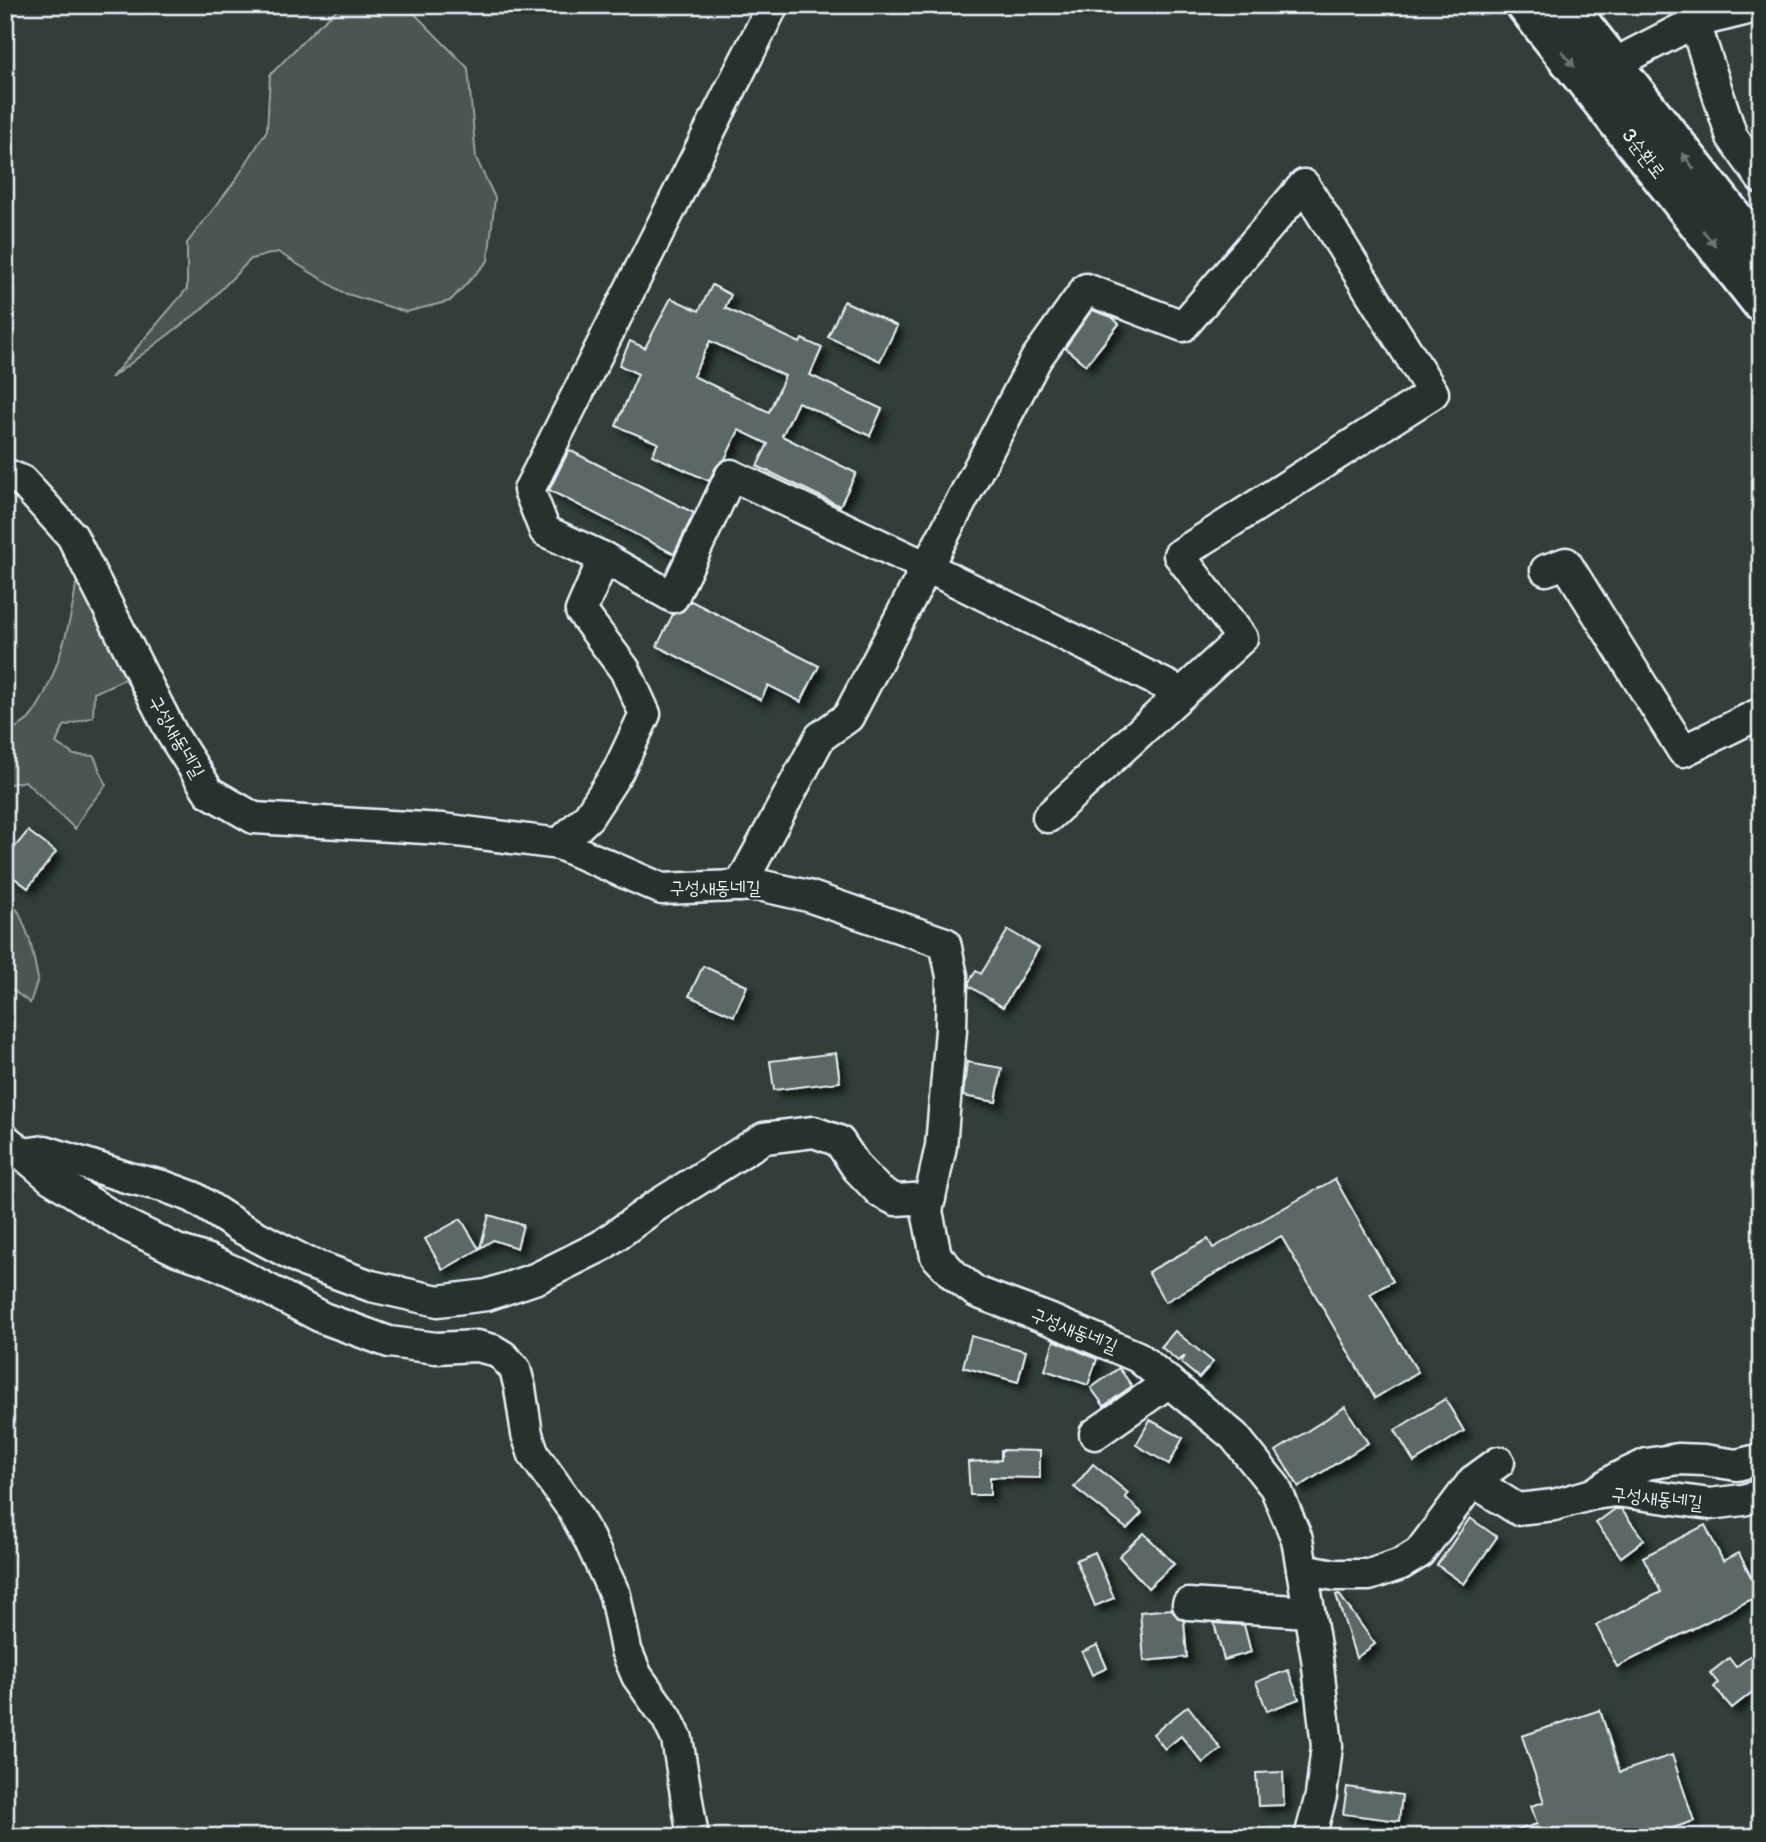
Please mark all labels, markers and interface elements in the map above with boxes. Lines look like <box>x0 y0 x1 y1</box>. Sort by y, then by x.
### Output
one-way arrow <box>1561 50 1575 68</box>
street label: 3순환로 <box>1616 124 1670 184</box>
one-way arrow <box>1681 153 1696 171</box>
one-way arrow <box>1701 229 1716 246</box>
street label: 구성새동네길 <box>143 692 209 782</box>
street label: 구성새동네길 <box>669 877 761 900</box>
street label: 구성새동네길 <box>1027 1303 1121 1359</box>
street label: 구성새동네길 <box>1610 1483 1704 1515</box>

